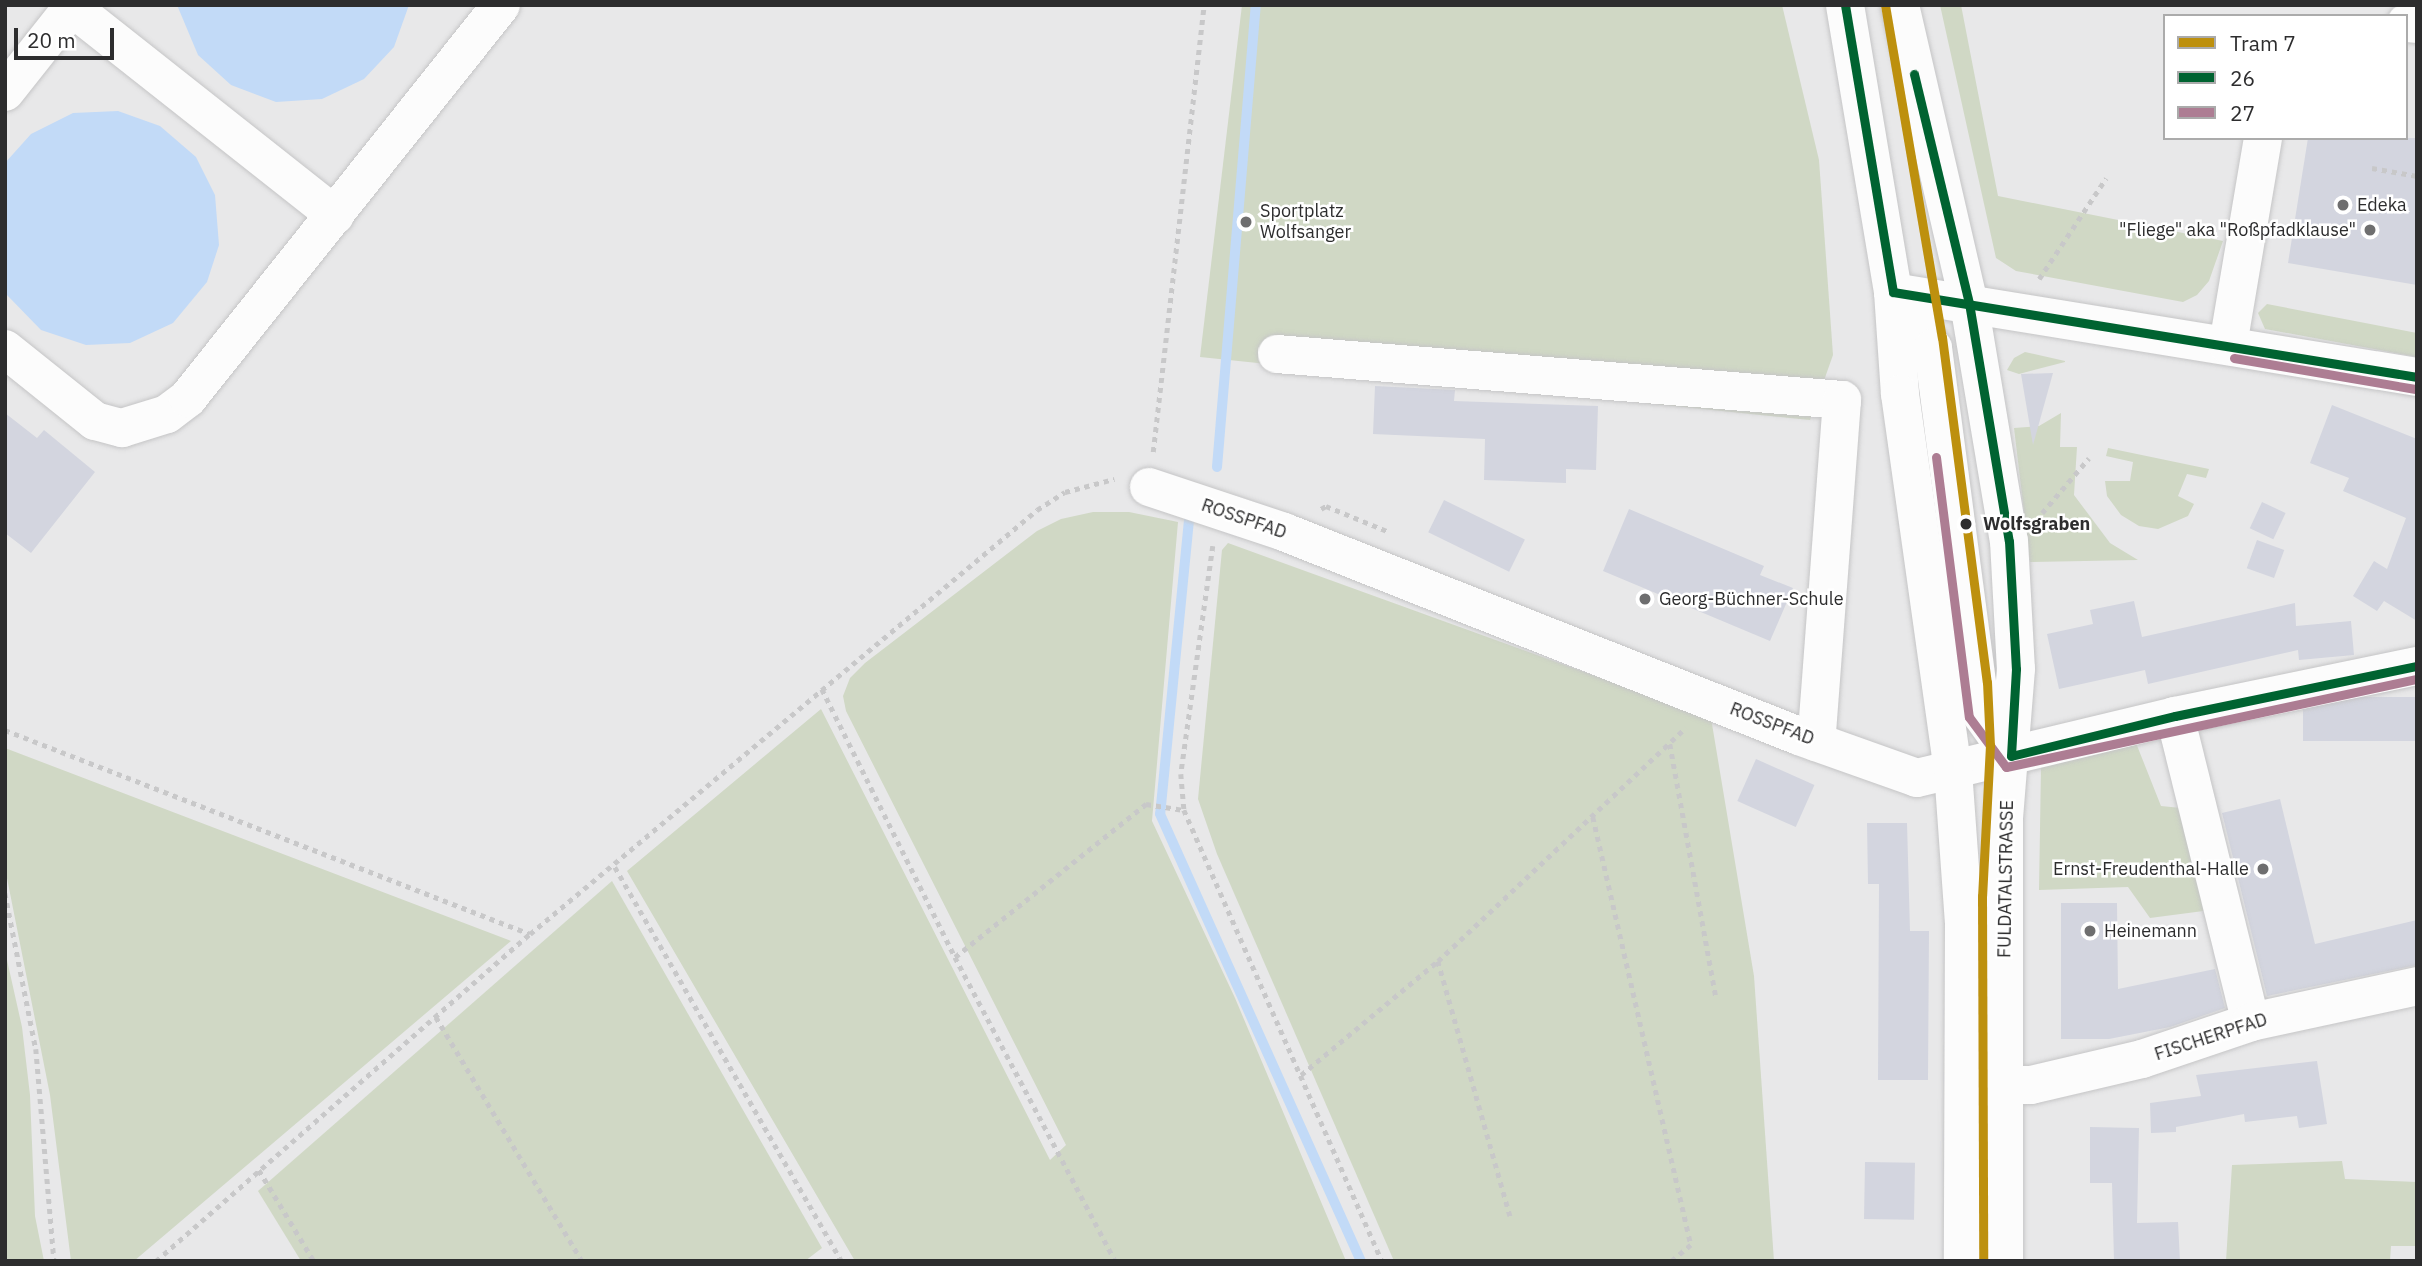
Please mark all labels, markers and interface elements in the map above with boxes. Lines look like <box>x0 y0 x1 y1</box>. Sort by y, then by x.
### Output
scale bar <box>18 14 117 58</box>
legend <box>2163 14 2408 140</box>
text: 20 m <box>27 26 76 54</box>
text: Tram 7 <box>2230 29 2296 57</box>
text: 26 <box>2230 64 2255 92</box>
text: 27 <box>2230 99 2255 127</box>
place label: Edeka <box>2357 194 2407 216</box>
marker: Edeka <box>2335 197 2351 213</box>
place label: Sportplatz Wolfsanger <box>1260 201 1351 244</box>
marker: Sportplatz Wolfsanger <box>1238 214 1254 230</box>
place label: "Fliege" aka "Roßpfadklause" <box>2119 219 2356 241</box>
marker: "Fliege" aka "Roßpfadklause" <box>2362 222 2378 238</box>
street label: ROSSPFAD <box>1199 494 1289 544</box>
marker: Wolfsgraben <box>1955 513 1977 535</box>
place label: Wolfsgraben <box>1983 513 2090 535</box>
place label: Georg-Büchner-Schule <box>1659 588 1844 610</box>
marker: Georg-Büchner-Schule <box>1637 591 1653 607</box>
street label: ROSSPFAD <box>1727 698 1817 750</box>
street label: FULDATALSTRASSE <box>1994 800 2018 958</box>
place label: Ernst-Freudenthal-Halle <box>2053 858 2249 880</box>
marker: Ernst-Freudenthal-Halle <box>2255 861 2271 877</box>
place label: Heinemann <box>2104 920 2197 942</box>
marker: Heinemann <box>2082 923 2098 939</box>
street label: FISCHERPFAD <box>2152 1009 2270 1065</box>

